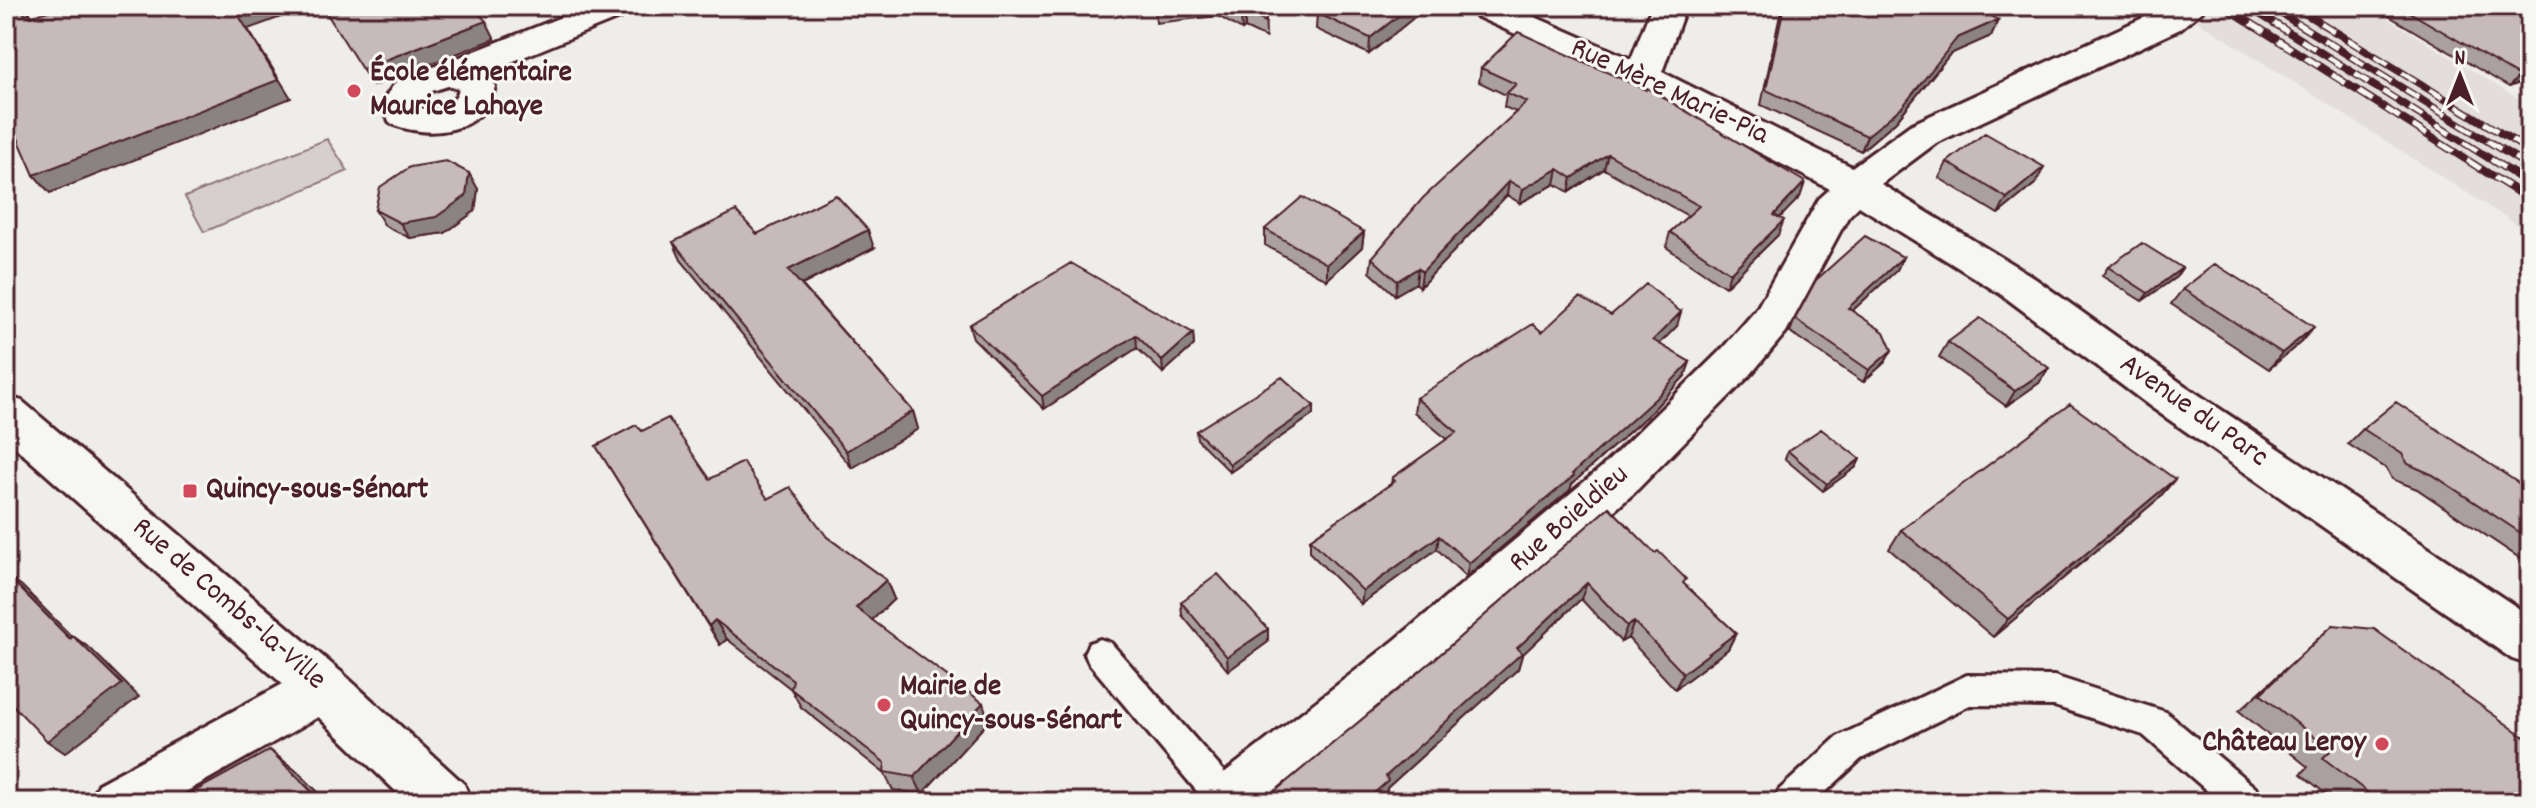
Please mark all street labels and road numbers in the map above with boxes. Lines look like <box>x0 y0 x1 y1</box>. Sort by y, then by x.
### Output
street label: Rue Mère Marie-Pia <box>1563 28 1776 158</box>
street label: Avenue du Parc <box>2110 345 2276 479</box>
street label: Rue Boieldieu <box>1501 456 1639 584</box>
street label: Rue de Combs-la-Ville <box>121 508 335 702</box>

